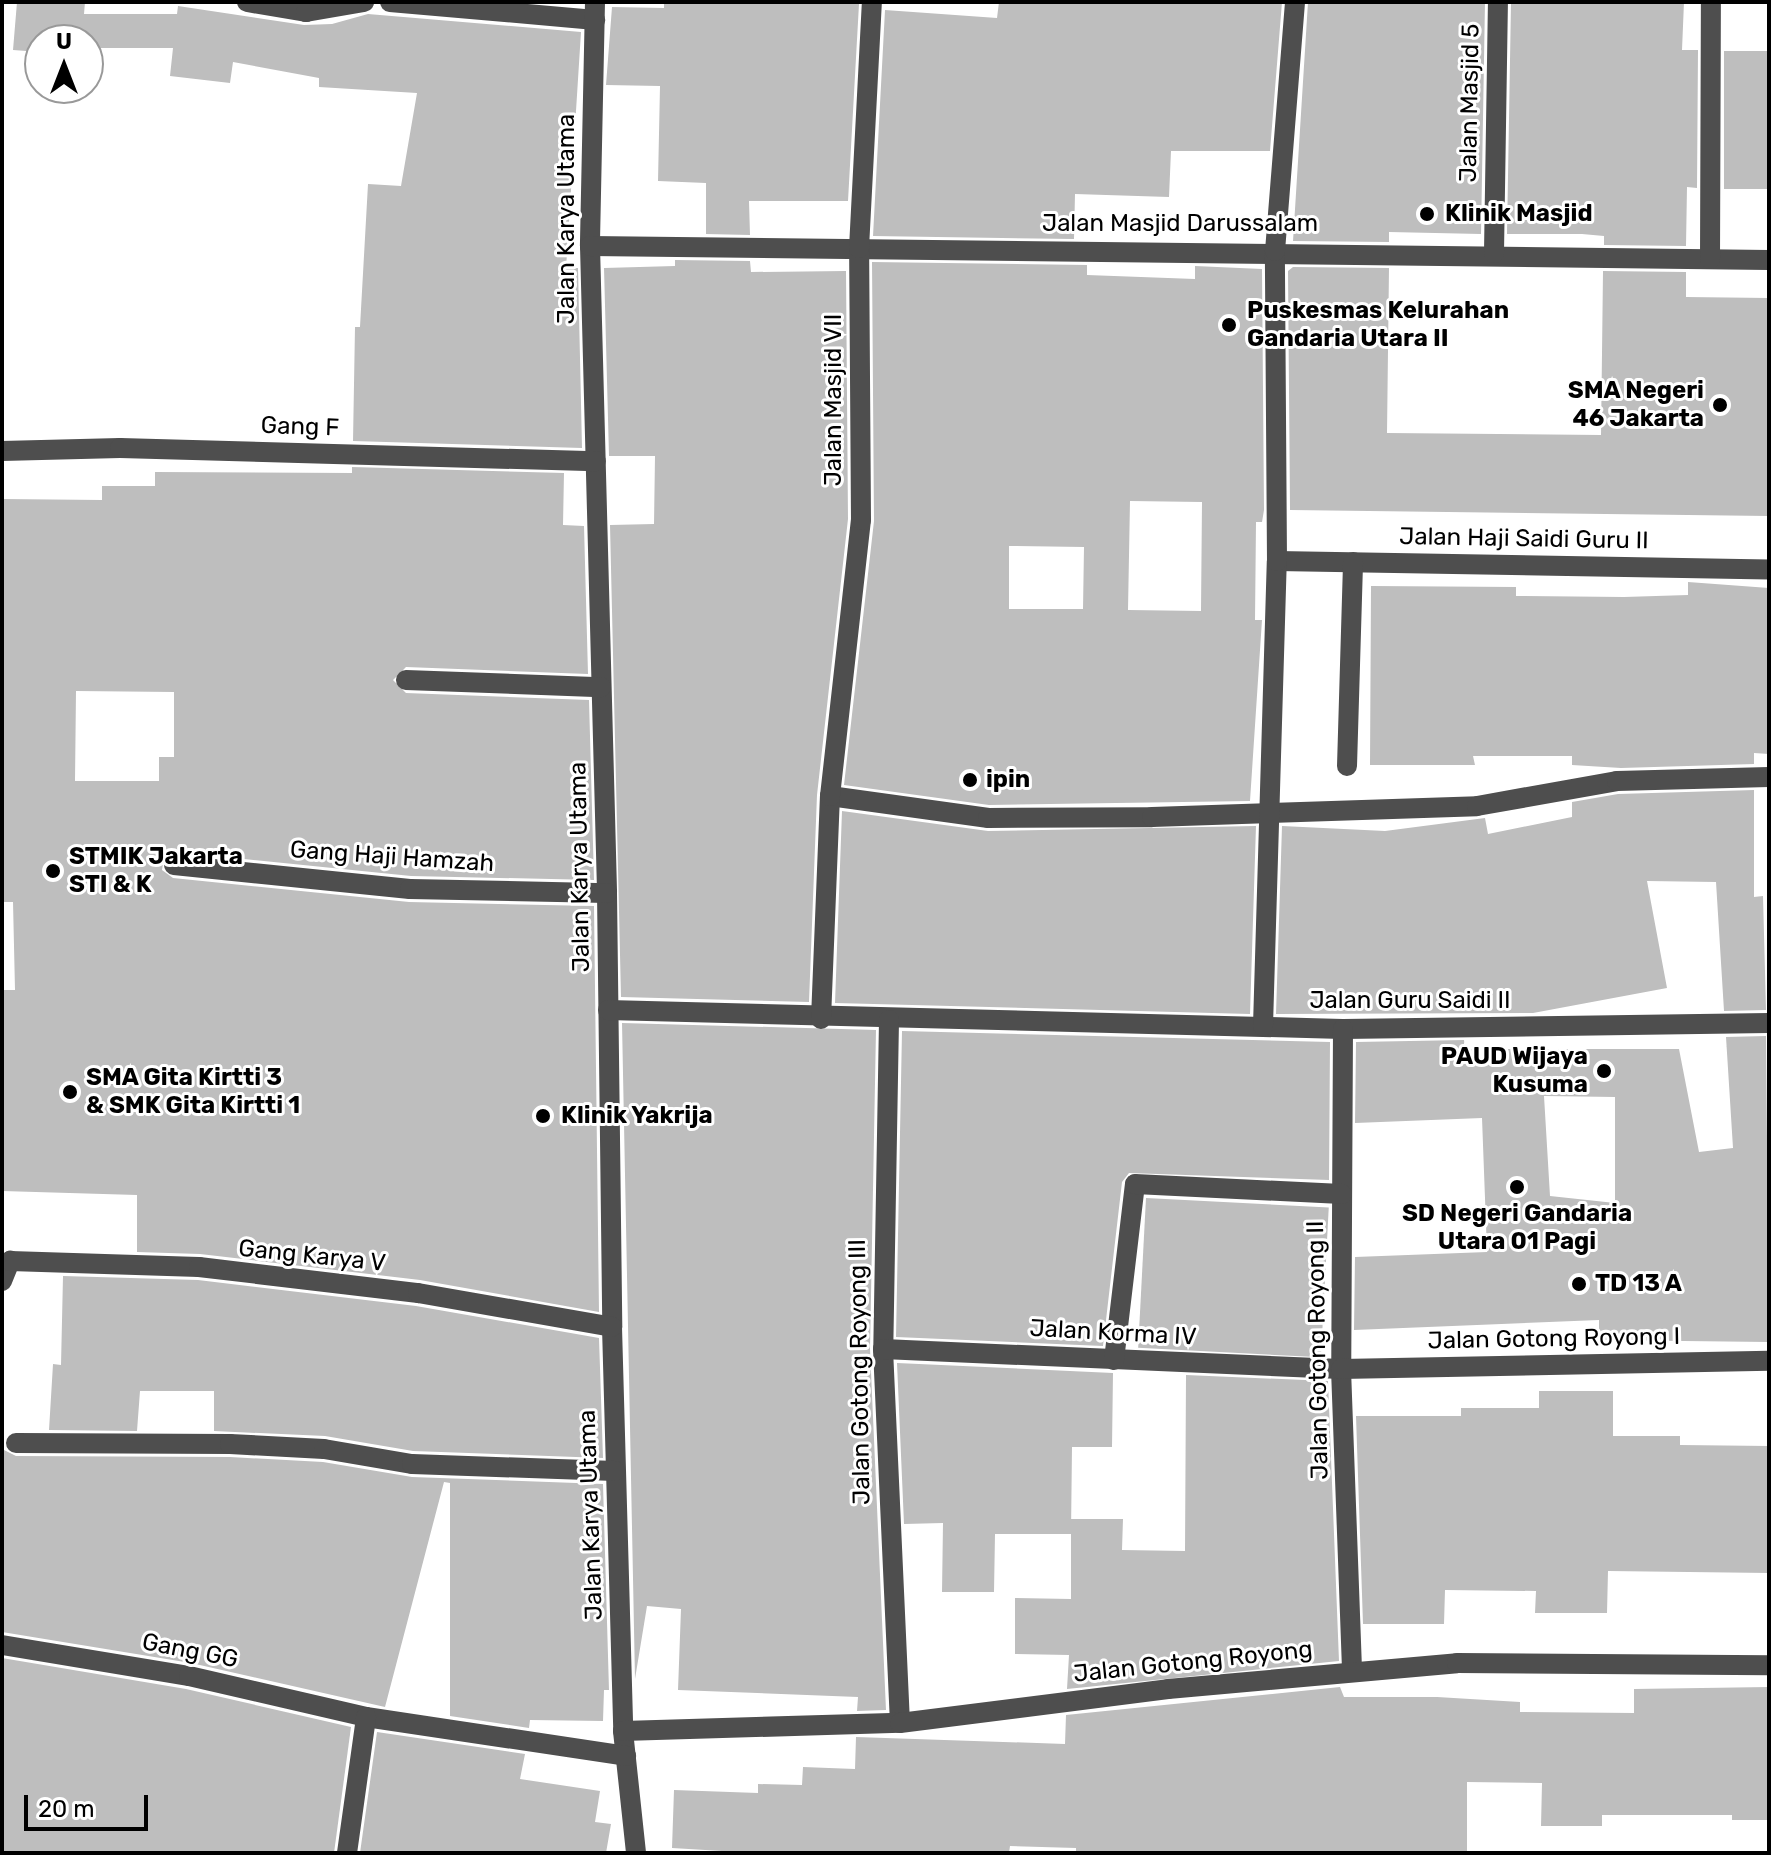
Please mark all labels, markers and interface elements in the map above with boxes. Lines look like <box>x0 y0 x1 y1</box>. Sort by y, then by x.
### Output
street label: Jalan Masjid 5 <box>1454 23 1486 183</box>
north arrow <box>24 24 104 104</box>
text: U <box>56 28 72 55</box>
street label: Jalan Karya Utama <box>553 114 581 324</box>
place label: Klinik Masjid <box>1445 200 1593 228</box>
marker: Klinik Masjid <box>1416 203 1438 225</box>
street label: Jalan Masjid Darussalam <box>1042 210 1318 238</box>
place label: Puskesmas Kelurahan Gandaria Utara II <box>1247 297 1509 353</box>
street label: Jalan Masjid VII <box>820 313 848 487</box>
marker: Puskesmas Kelurahan Gandaria Utara II <box>1218 314 1240 336</box>
place label: SMA Negeri 46 Jakarta <box>1567 377 1704 433</box>
marker: SMA Negeri 46 Jakarta <box>1711 396 1729 414</box>
street label: Gang F <box>260 411 340 443</box>
street label: Jalan Haji Saidi Guru II <box>1399 522 1649 556</box>
street label: Jalan Karya Utama <box>564 762 596 972</box>
place label: ipin <box>986 766 1030 794</box>
marker: ipin <box>961 771 979 789</box>
street label: Gang Haji Hamzah <box>289 836 495 878</box>
place label: STMIK Jakarta STI & K <box>69 843 243 899</box>
marker: STMIK Jakarta STI & K <box>44 862 62 880</box>
street label: Jalan Guru Saidi II <box>1309 987 1511 1015</box>
place label: PAUD Wijaya Kusuma <box>1441 1043 1588 1099</box>
marker: PAUD Wijaya Kusuma <box>1595 1062 1613 1080</box>
place label: SMA Gita Kirtti 3 & SMK Gita Kirtti 1 <box>86 1064 300 1120</box>
marker: SMA Gita Kirtti 3 & SMK Gita Kirtti 1 <box>61 1083 79 1101</box>
place label: Klinik Yakrija <box>561 1102 713 1130</box>
marker: Klinik Yakrija <box>532 1105 554 1127</box>
marker: SD Negeri Gandaria Utara 01 Pagi <box>1508 1178 1526 1196</box>
place label: SD Negeri Gandaria Utara 01 Pagi <box>1402 1200 1632 1256</box>
street label: Jalan Gotong Royong II <box>1301 1220 1335 1480</box>
street label: Gang Karya V <box>237 1234 387 1278</box>
street label: Jalan Gotong Royong III <box>843 1239 877 1505</box>
place label: TD 13 A <box>1595 1270 1682 1298</box>
marker: TD 13 A <box>1570 1275 1588 1293</box>
street label: Jalan Korma IV <box>1029 1314 1197 1352</box>
street label: Jalan Gotong Royong I <box>1427 1322 1681 1356</box>
street label: Jalan Karya Utama <box>573 1409 609 1621</box>
street label: Gang GG <box>140 1628 240 1674</box>
street label: Jalan Gotong Royong <box>1072 1635 1314 1689</box>
scale bar <box>28 1779 152 1829</box>
text: 20 m <box>38 1795 95 1823</box>

